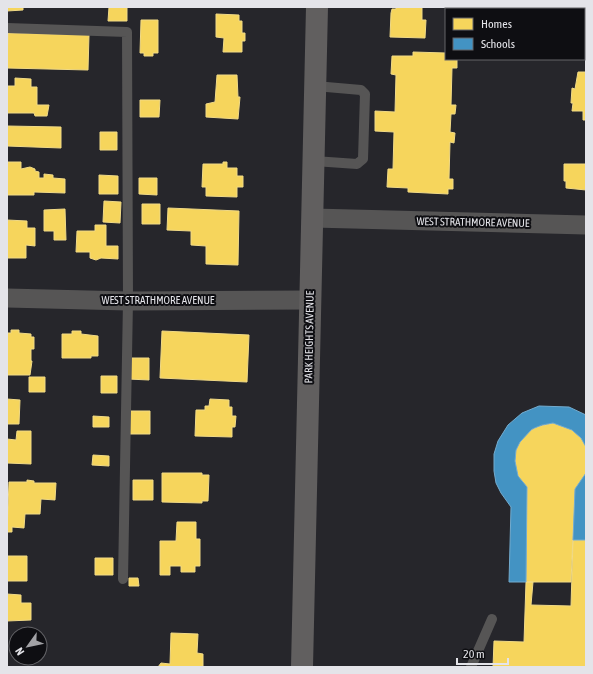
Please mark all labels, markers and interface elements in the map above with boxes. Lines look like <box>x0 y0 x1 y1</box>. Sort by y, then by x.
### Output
legend <box>445 8 585 60</box>
text: Homes <box>481 17 512 31</box>
text: Schools <box>481 37 515 51</box>
street label: WEST STRATHMORE AVENUE <box>416 215 530 229</box>
street label: PARK HEIGHTS AVENUE <box>302 290 316 383</box>
street label: WEST STRATHMORE AVENUE <box>101 294 215 306</box>
north arrow <box>8 626 48 666</box>
scale bar <box>457 640 508 666</box>
text: N <box>13 645 26 657</box>
text: 20 m <box>463 647 485 661</box>

